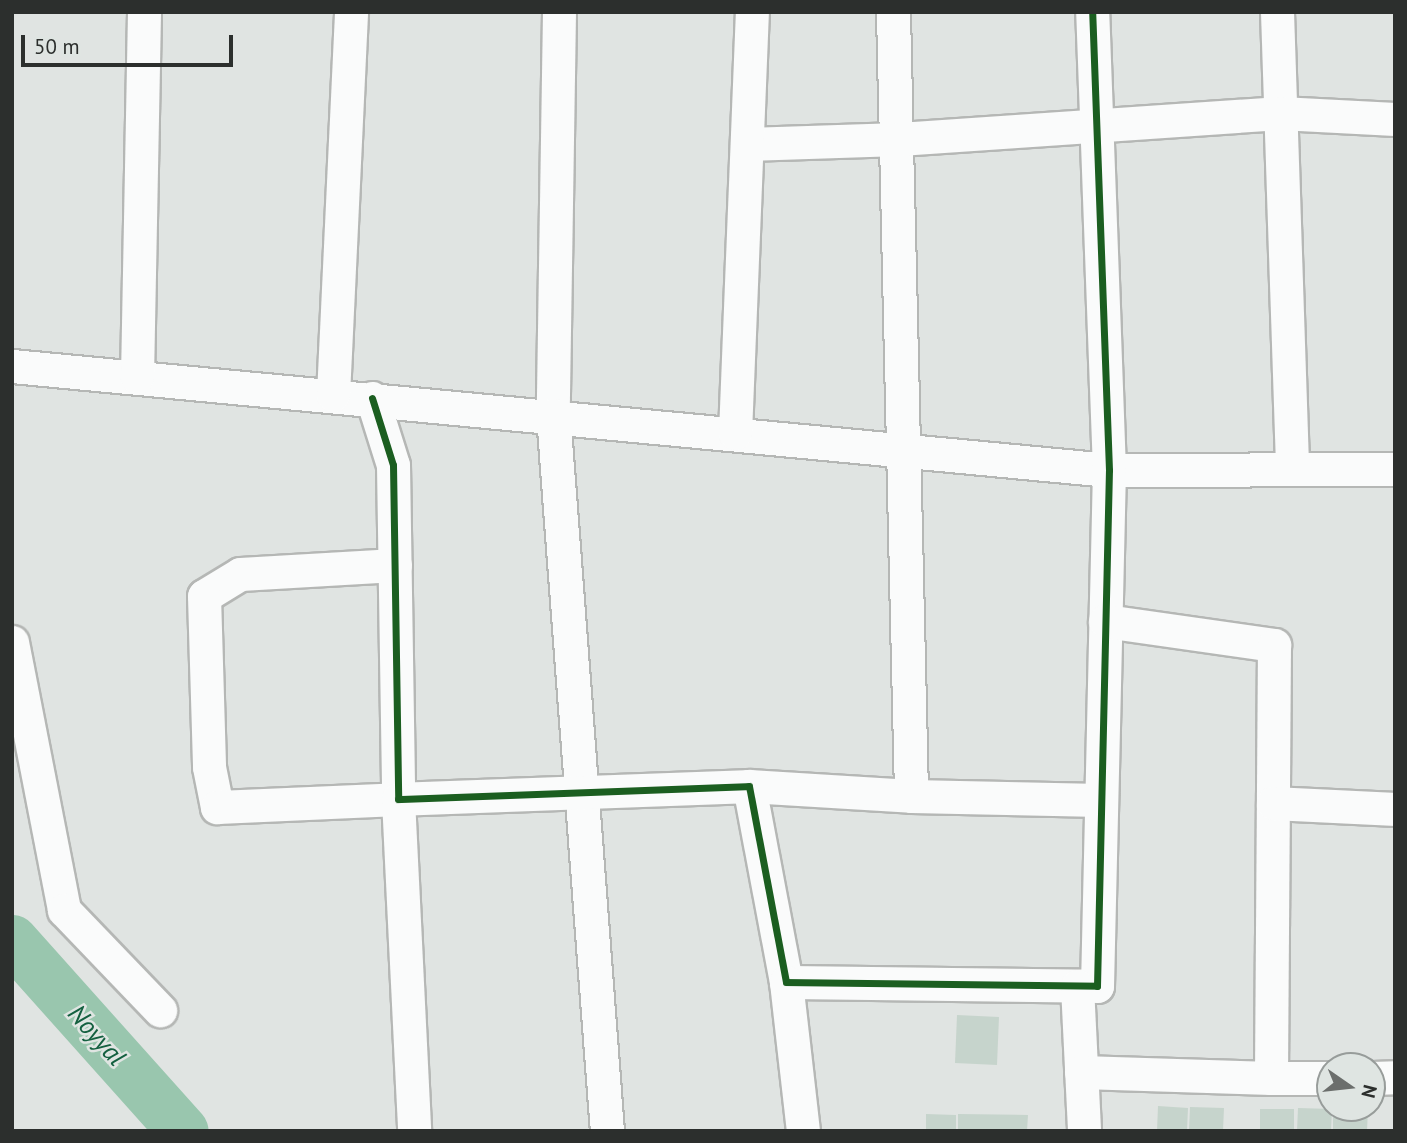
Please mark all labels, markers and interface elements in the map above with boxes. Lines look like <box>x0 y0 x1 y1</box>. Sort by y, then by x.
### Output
scale bar <box>24 21 236 65</box>
text: 50 m <box>34 33 80 60</box>
water label: Noyyal <box>62 998 132 1072</box>
north arrow <box>1316 1052 1386 1122</box>
text: N <box>1356 1083 1383 1101</box>

